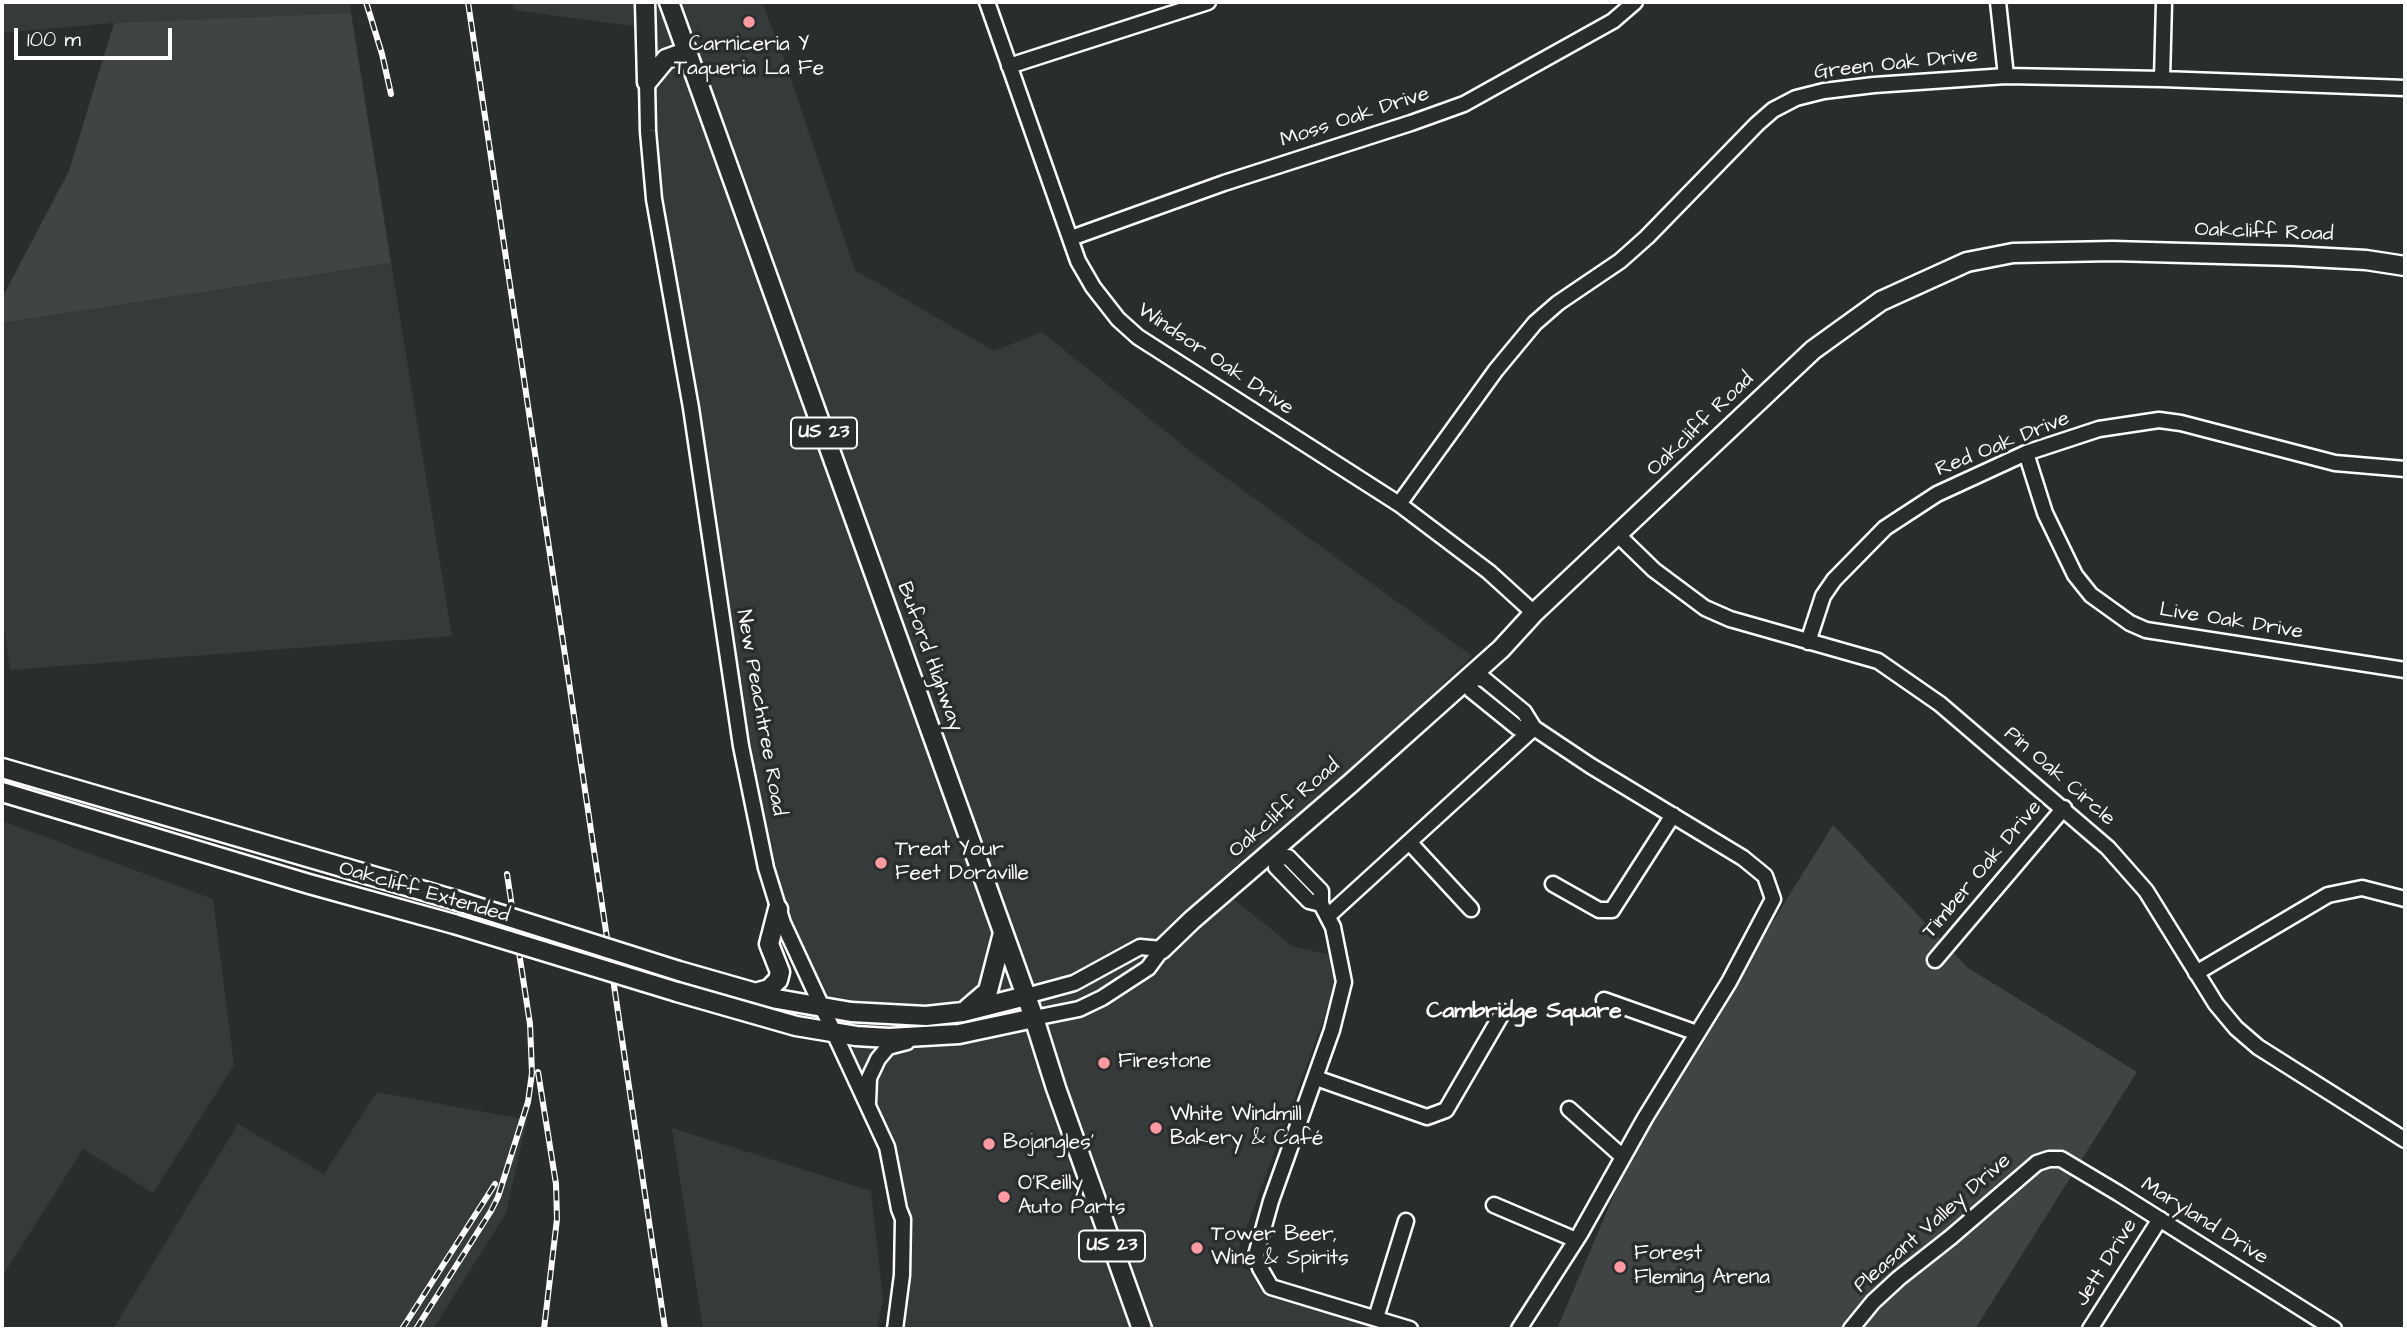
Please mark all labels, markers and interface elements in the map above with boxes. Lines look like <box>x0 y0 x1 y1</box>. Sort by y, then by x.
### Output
scale bar <box>18 14 175 58</box>
marker: Carniceria Y Taqueria La Fe <box>741 14 757 30</box>
text: 100 m <box>27 25 81 54</box>
place label: Carniceria Y Taqueria La Fe <box>674 33 824 83</box>
street label: Green Oak Drive <box>1813 44 1979 86</box>
street label: Moss Oak Drive <box>1277 82 1433 154</box>
street label: Oakcliff Road <box>2194 218 2334 248</box>
street label: Windsor Oak Drive <box>1132 298 1298 422</box>
street label: Oakcliff Road <box>1642 368 1760 482</box>
street label: Red Oak Drive <box>1932 407 2074 483</box>
road number: US 23 <box>791 418 857 448</box>
street label: Buford Highway <box>890 579 968 735</box>
street label: Live Oak Drive <box>2157 598 2305 646</box>
street label: New Peachtree Road <box>729 608 791 818</box>
street label: Pin Oak Circle <box>1998 722 2120 832</box>
street label: Oakcliff Road <box>1224 754 1346 864</box>
street label: Timber Oak Drive <box>1918 796 2048 944</box>
place label: Treat Your Feet Doraville <box>895 838 1029 888</box>
marker: Treat Your Feet Doraville <box>873 855 889 871</box>
street label: Oakcliff Extended <box>336 857 512 929</box>
district label: Cambridge Square <box>1426 998 1622 1026</box>
place label: Firestone <box>1118 1050 1211 1076</box>
marker: Firestone <box>1096 1055 1112 1071</box>
place label: White Windmill Bakery & Café <box>1170 1103 1323 1153</box>
marker: White Windmill Bakery & Café <box>1148 1120 1164 1136</box>
place label: Bojangles' <box>1003 1131 1094 1157</box>
marker: Bojangles' <box>981 1136 997 1152</box>
street label: Pleasant Valley Drive <box>1849 1149 2017 1299</box>
place label: O'Reilly Auto Parts <box>1018 1172 1126 1222</box>
street label: Maryland Drive <box>2136 1173 2272 1271</box>
marker: O'Reilly Auto Parts <box>996 1189 1012 1205</box>
street label: Jett Drive <box>2070 1215 2144 1311</box>
place label: Tower Beer, Wine & Spirits <box>1211 1223 1349 1273</box>
road number: US 23 <box>1079 1230 1145 1262</box>
marker: Tower Beer, Wine & Spirits <box>1189 1240 1205 1256</box>
place label: Forest Fleming Arena <box>1634 1242 1770 1292</box>
marker: Forest Fleming Arena <box>1612 1259 1628 1275</box>

